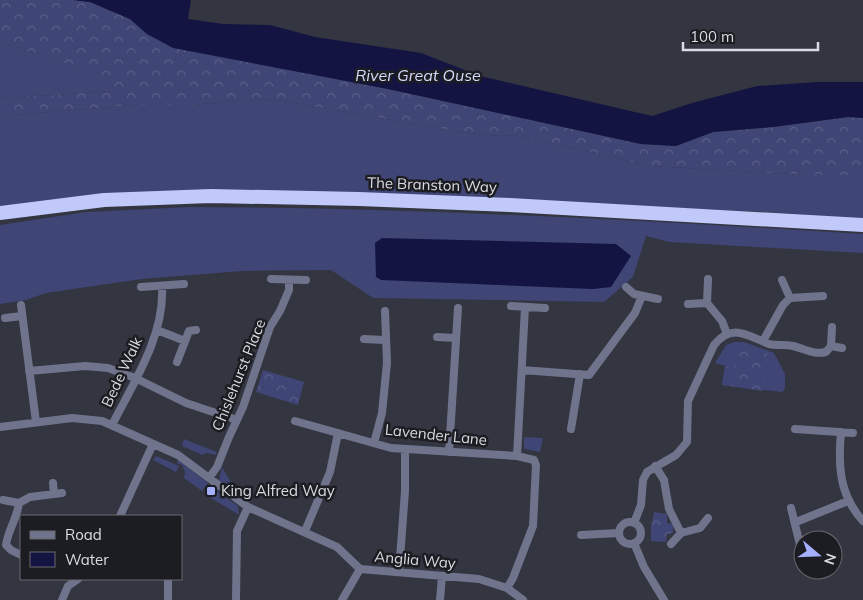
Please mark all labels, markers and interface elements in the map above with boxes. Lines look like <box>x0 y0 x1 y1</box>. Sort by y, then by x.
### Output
scale bar <box>683 20 818 52</box>
text: 100 m <box>690 27 734 46</box>
water label: River Great Ouse <box>355 65 481 85</box>
street label: The Branston Way <box>367 173 497 196</box>
street label: Chislehurst Place <box>207 316 270 433</box>
street label: Bede Walk <box>97 333 146 410</box>
street label: Lavender Lane <box>384 420 488 449</box>
place label: King Alfred Way <box>221 481 335 500</box>
marker: King Alfred Way <box>205 485 217 497</box>
legend <box>20 515 182 580</box>
text: Road <box>65 525 102 544</box>
north arrow <box>793 530 843 580</box>
street label: Anglia Way <box>374 546 457 573</box>
text: Water <box>65 550 109 569</box>
text: N <box>820 551 841 567</box>

